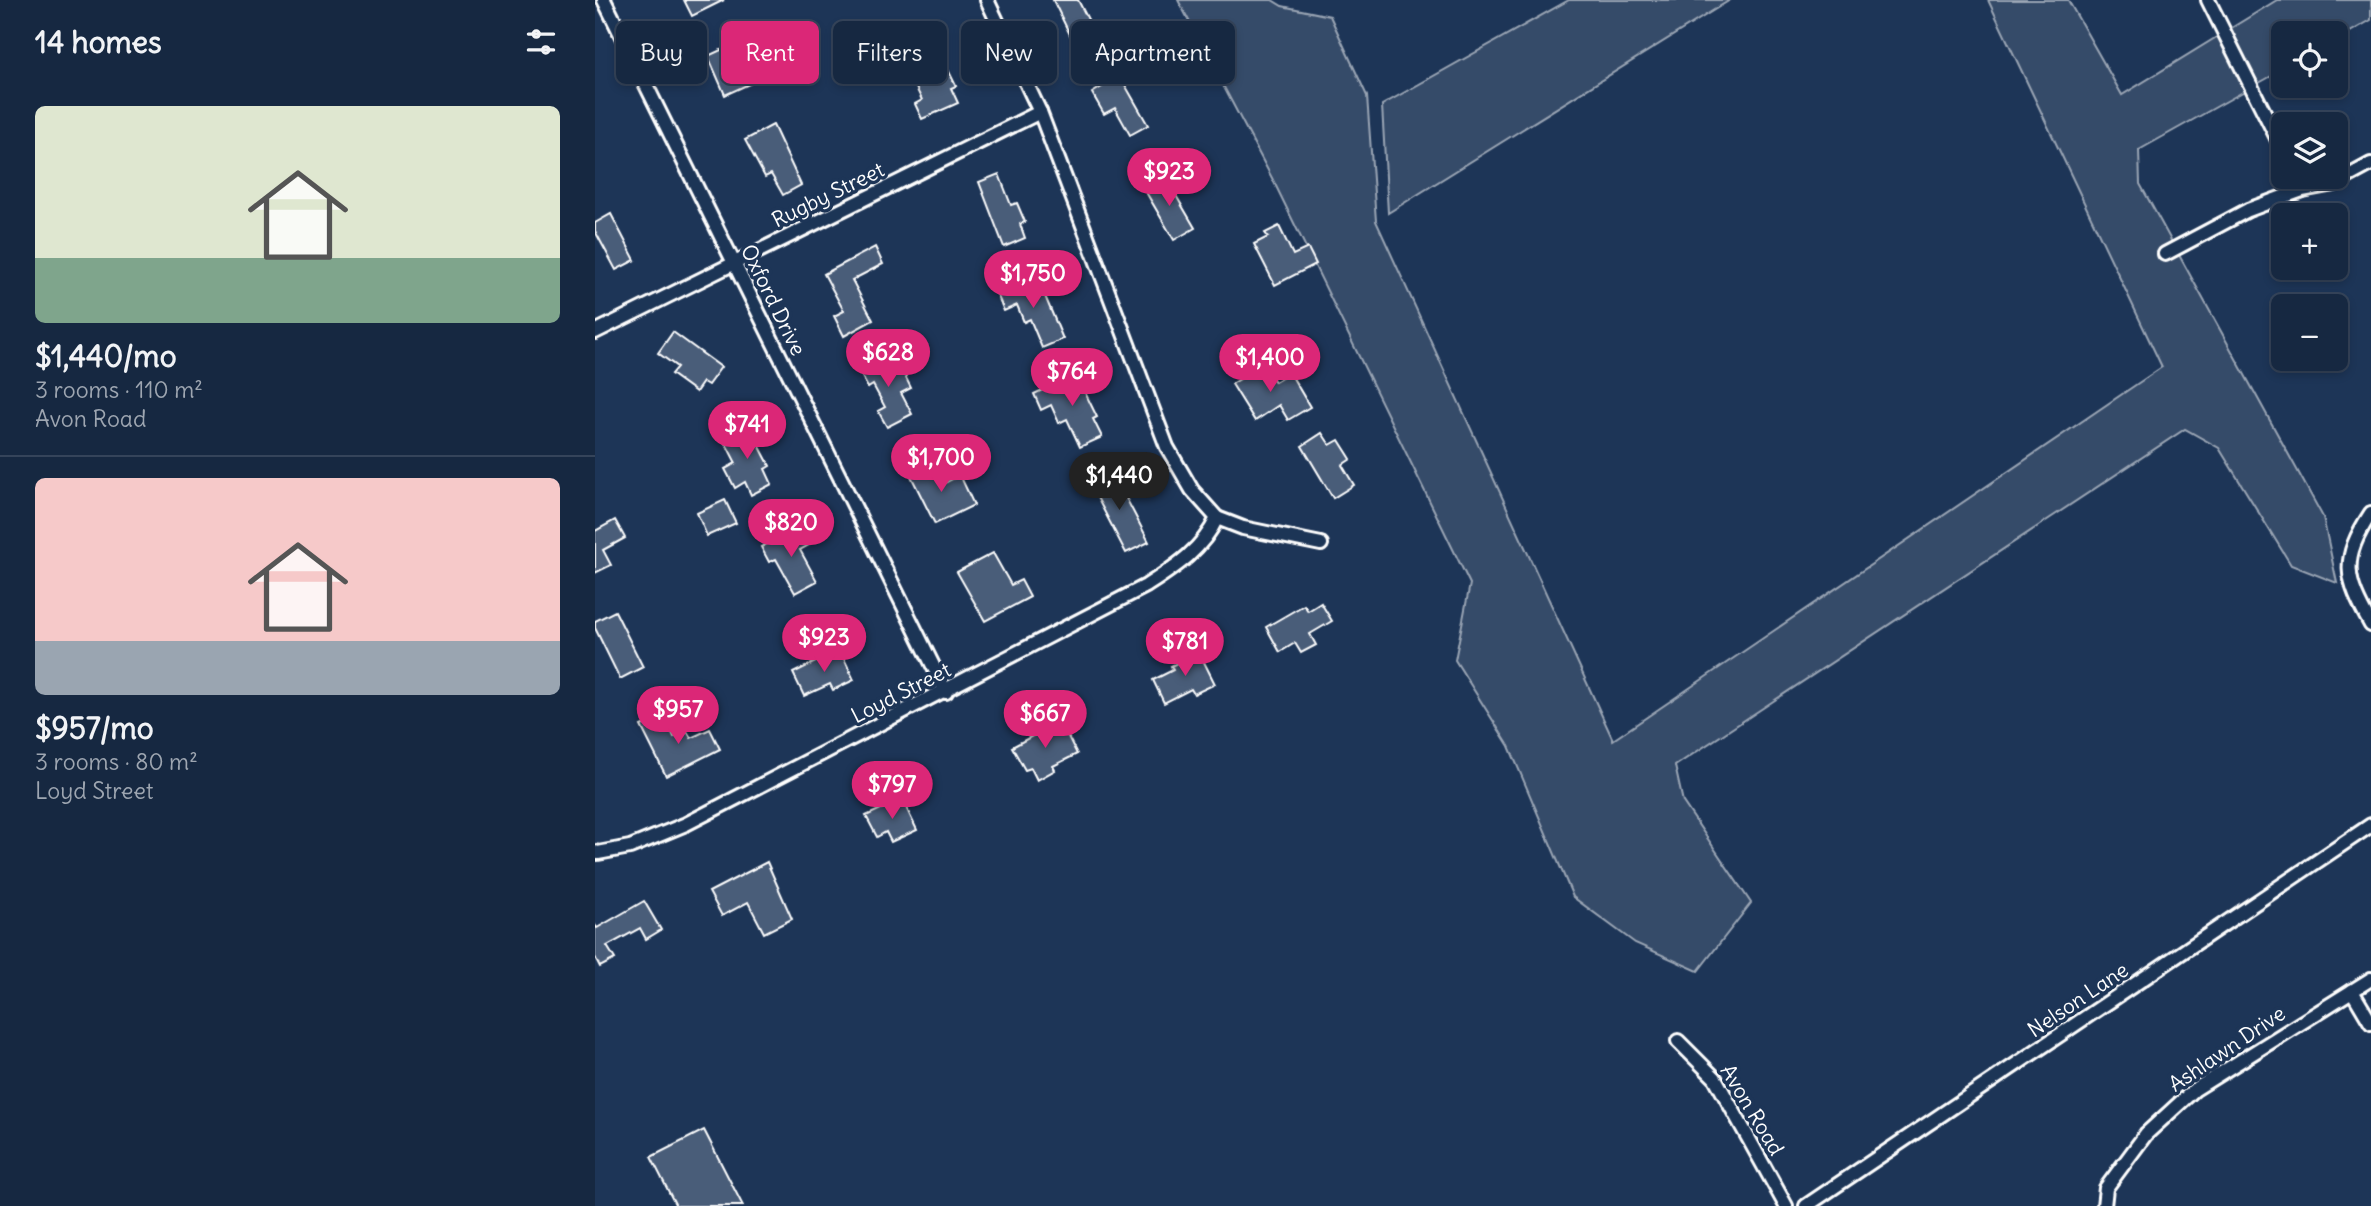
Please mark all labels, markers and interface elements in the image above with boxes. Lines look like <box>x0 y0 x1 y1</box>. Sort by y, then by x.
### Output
chip: Buy <box>616 21 707 84</box>
chip: Rent <box>721 21 819 84</box>
chip: Filters <box>833 21 947 84</box>
chip: New <box>961 21 1057 84</box>
chip: Apartment <box>1071 21 1235 84</box>
map controls <box>2271 21 2348 371</box>
button: locate <box>2271 21 2348 98</box>
text: 14 homes <box>35 23 162 61</box>
icon: filters <box>522 23 560 61</box>
button: layers <box>2271 112 2348 189</box>
pin: $923 <box>1128 148 1210 208</box>
icon: home <box>235 152 361 278</box>
street label: Rugby Street <box>767 156 888 233</box>
text: $923 <box>1143 156 1195 185</box>
button: + <box>2271 203 2348 280</box>
street label: Oxford Drive <box>735 240 812 360</box>
pin: $1,750 <box>976 250 1090 310</box>
text: $1,750 <box>1000 258 1066 287</box>
button: − <box>2271 294 2348 371</box>
pin: $628 <box>847 330 929 389</box>
pin: $1,400 <box>1213 334 1327 394</box>
text: $1,440/mo <box>35 337 177 375</box>
text: $628 <box>862 337 914 366</box>
text: $1,400 <box>1235 342 1305 371</box>
pin: $764 <box>1031 348 1113 408</box>
text: $764 <box>1047 356 1097 385</box>
text: 3 rooms · 110 m² <box>35 375 203 404</box>
pin: $741 <box>706 402 788 461</box>
text: Avon Road <box>35 404 146 433</box>
text: $741 <box>724 409 770 438</box>
pin: $1,700 <box>884 434 998 494</box>
text: $1,700 <box>907 442 975 471</box>
pin: $1,440 <box>1062 452 1176 512</box>
text: $1,440 <box>1085 460 1153 489</box>
pin: $820 <box>750 500 832 559</box>
text: $820 <box>764 507 818 536</box>
icon: home <box>235 524 361 650</box>
pin: $923 <box>783 614 865 674</box>
pin: $781 <box>1144 618 1226 678</box>
text: $923 <box>798 622 850 651</box>
text: $781 <box>1162 626 1208 655</box>
street label: Loyd Street <box>846 656 955 729</box>
pin: $957 <box>637 686 719 746</box>
pin: $667 <box>1004 690 1086 750</box>
text: $957 <box>653 694 703 723</box>
text: $667 <box>1020 698 1070 727</box>
text: $957/mo <box>35 709 154 747</box>
text: 3 rooms · 80 m² <box>35 747 198 776</box>
pin: $797 <box>851 762 933 821</box>
text: $797 <box>868 769 916 798</box>
text: Loyd Street <box>35 776 154 805</box>
street label: Nelson Lane <box>2022 956 2133 1043</box>
street label: Ashlawn Drive <box>2163 1000 2290 1098</box>
street label: Avon Road <box>1715 1059 1790 1160</box>

